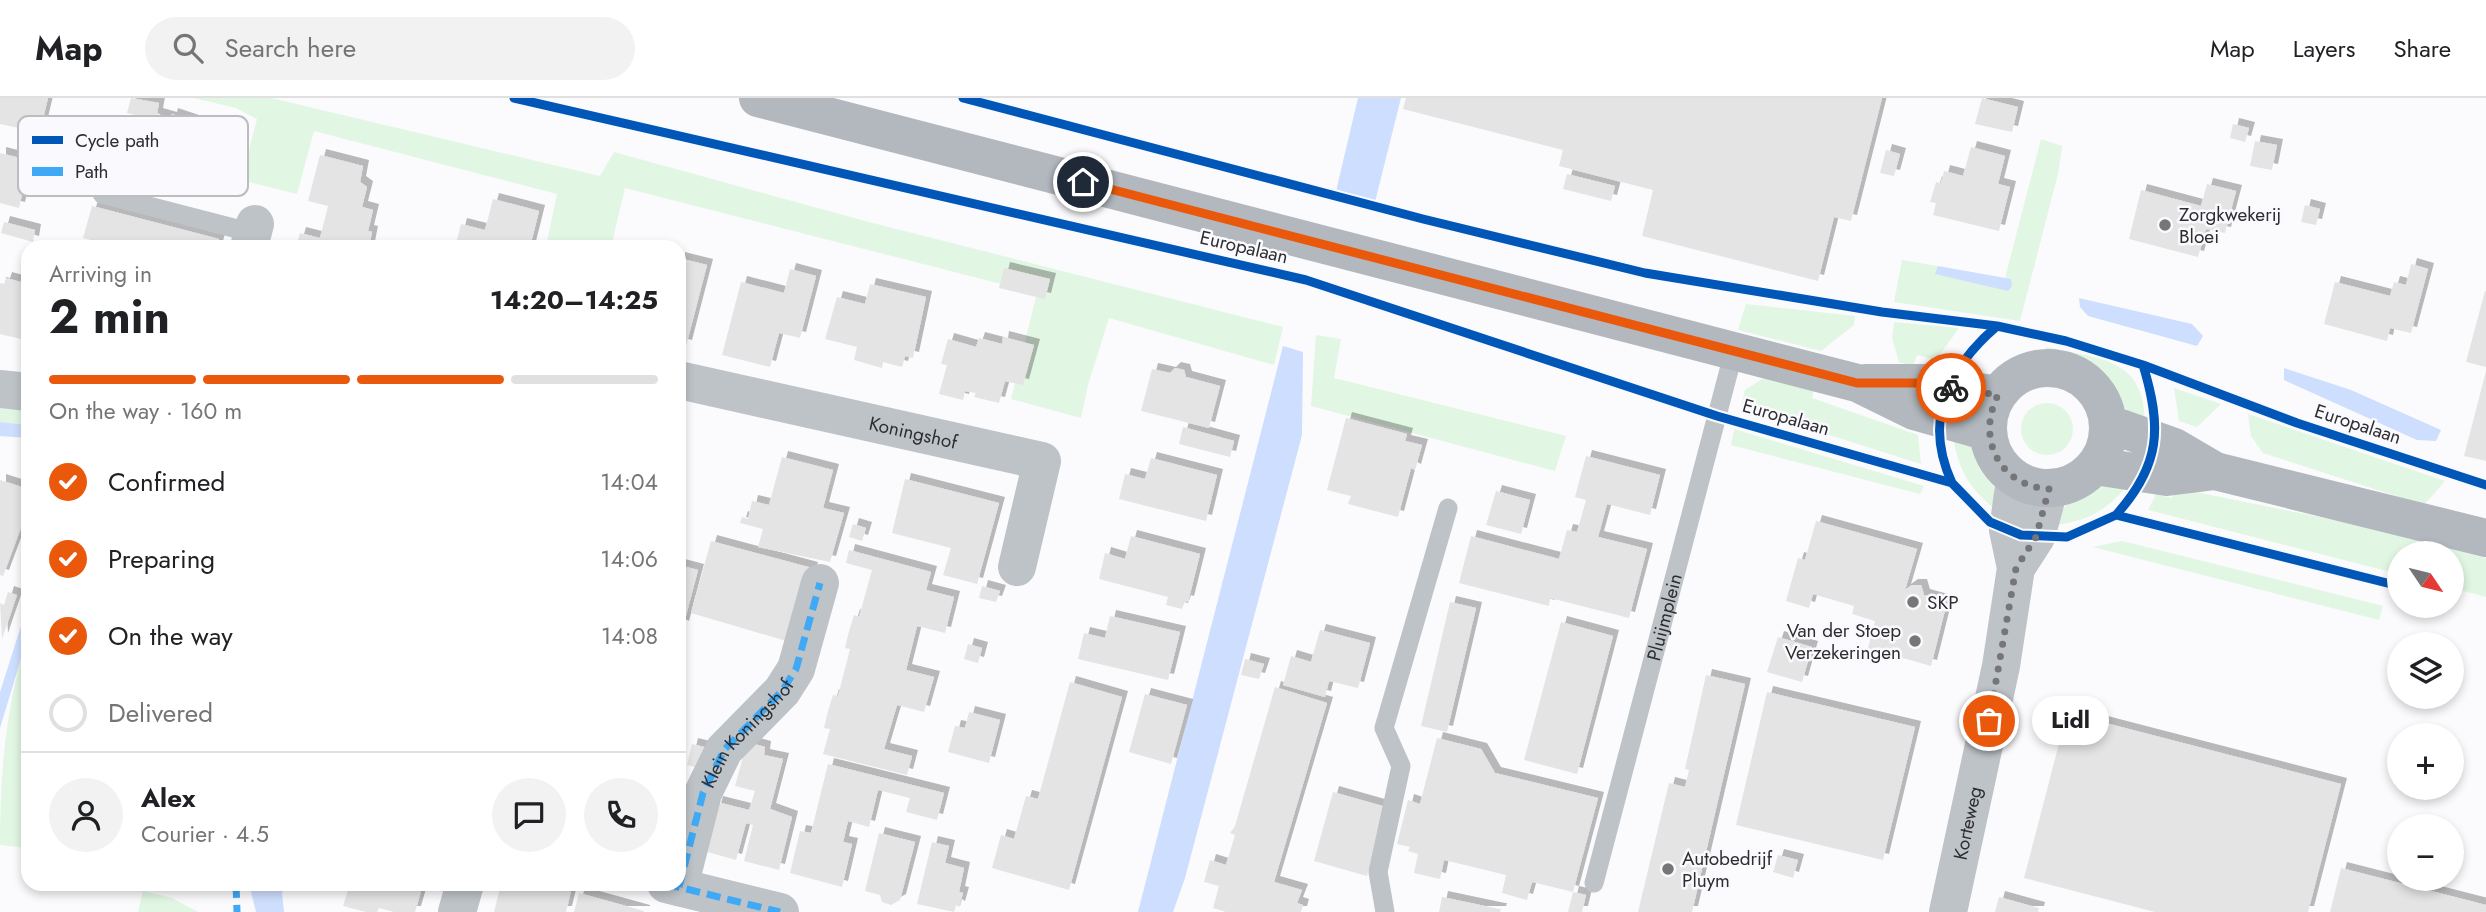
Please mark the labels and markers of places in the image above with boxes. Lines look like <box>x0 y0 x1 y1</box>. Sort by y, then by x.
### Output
pin <box>1053 152 1113 212</box>
place label: Zorgkwekerij Bloei <box>2179 201 2281 250</box>
marker: Zorgkwekerij Bloei <box>2157 217 2173 233</box>
place label: SKP <box>1927 589 1959 616</box>
marker: SKP <box>1905 594 1921 610</box>
place label: Van der Stoep Verzekeringen <box>1785 617 1901 666</box>
marker: Van der Stoep Verzekeringen <box>1907 633 1923 649</box>
pin <box>1959 691 2019 751</box>
callout: Lidl <box>2031 696 2108 746</box>
place label: Autobedrijf Pluym <box>1682 845 1773 894</box>
marker: Autobedrijf Pluym <box>1660 861 1676 877</box>

